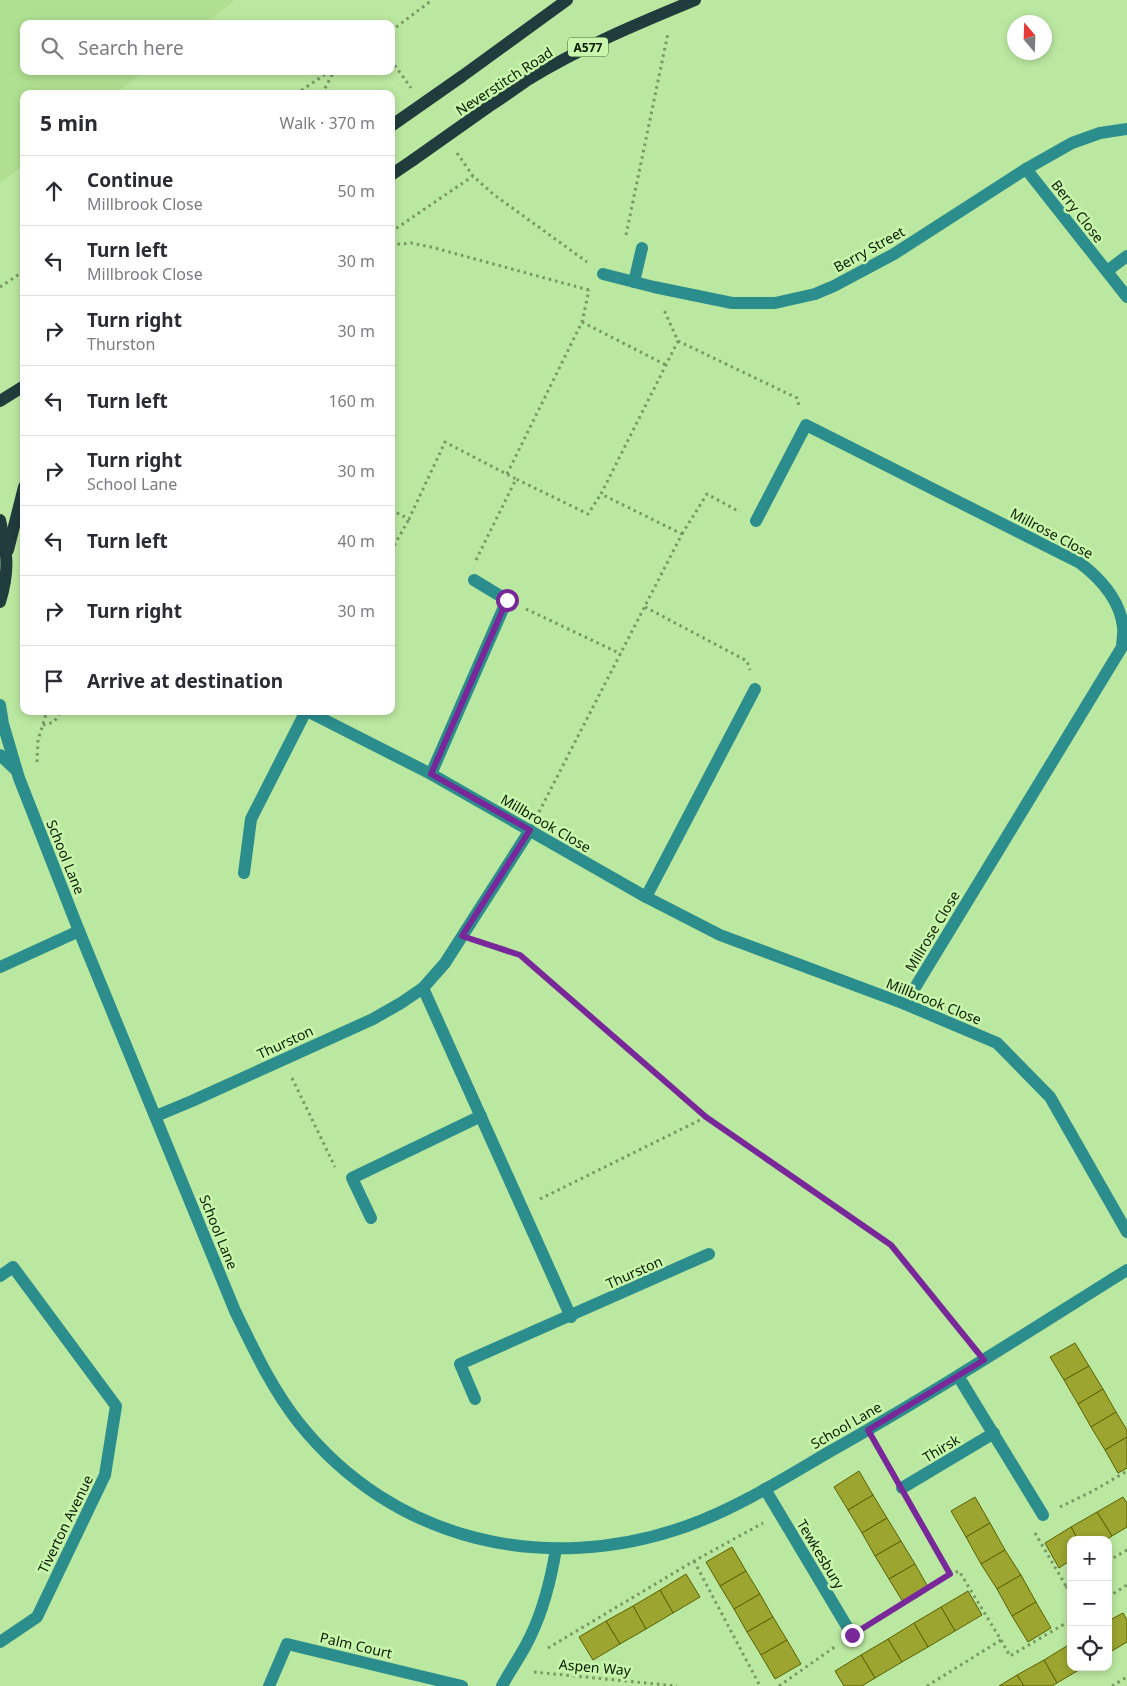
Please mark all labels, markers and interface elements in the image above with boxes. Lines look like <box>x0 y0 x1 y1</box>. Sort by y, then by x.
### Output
north arrow <box>1007 15 1052 60</box>
search box <box>20 20 395 75</box>
icon: search <box>38 34 66 62</box>
text: Search here <box>78 35 184 61</box>
road number: A577 <box>568 38 608 56</box>
street label: Neverstitch Road <box>452 42 556 120</box>
text: 5 min <box>40 109 98 137</box>
text: Walk · 370 m <box>280 112 375 134</box>
text: Continue <box>87 167 173 193</box>
street label: Berry Close <box>1047 176 1109 246</box>
icon: ahead <box>40 177 68 205</box>
text: 50 m <box>338 180 375 202</box>
text: Millbrook Close <box>87 193 203 215</box>
street label: Berry Street <box>830 222 908 276</box>
text: Turn left <box>87 237 168 263</box>
icon: left <box>40 247 68 275</box>
text: 30 m <box>338 250 375 272</box>
text: Millbrook Close <box>87 263 203 285</box>
text: Turn right <box>87 307 182 333</box>
icon: right <box>40 317 68 345</box>
text: 30 m <box>338 320 375 342</box>
text: Thurston <box>87 333 155 355</box>
icon: left <box>40 387 68 415</box>
text: Turn left <box>87 388 168 414</box>
text: 160 m <box>328 390 375 412</box>
text: Turn right <box>87 447 182 473</box>
icon: right <box>40 457 68 485</box>
text: 30 m <box>338 460 375 482</box>
text: School Lane <box>87 473 177 495</box>
street label: Millrose Close <box>1007 503 1097 563</box>
icon: left <box>40 527 68 555</box>
text: Turn left <box>87 528 168 554</box>
text: 40 m <box>338 530 375 552</box>
route start <box>496 589 519 612</box>
icon: right <box>40 597 68 625</box>
text: Turn right <box>87 598 182 624</box>
text: 30 m <box>338 600 375 622</box>
icon: arrive <box>40 667 68 695</box>
text: Arrive at destination <box>87 668 283 694</box>
street label: Millbrook Close <box>497 789 595 857</box>
street label: School Lane <box>42 817 90 897</box>
street label: Millrose Close <box>900 887 964 975</box>
street label: Millbrook Close <box>884 973 985 1029</box>
street label: Thurston <box>254 1021 316 1063</box>
street label: School Lane <box>195 1192 243 1272</box>
street label: Thurston <box>603 1251 665 1293</box>
street label: School Lane <box>807 1397 885 1453</box>
street label: Thirsk <box>919 1429 963 1466</box>
street label: Tiverton Avenue <box>33 1472 97 1576</box>
street label: Tewkesbury <box>793 1516 850 1593</box>
map controls <box>1067 1536 1112 1671</box>
button: + <box>1067 1536 1112 1581</box>
button: − <box>1067 1581 1112 1626</box>
route end <box>841 1624 864 1647</box>
button: locate <box>1067 1626 1112 1671</box>
street label: Palm Court <box>318 1627 394 1663</box>
street label: Aspen Way <box>558 1654 633 1680</box>

